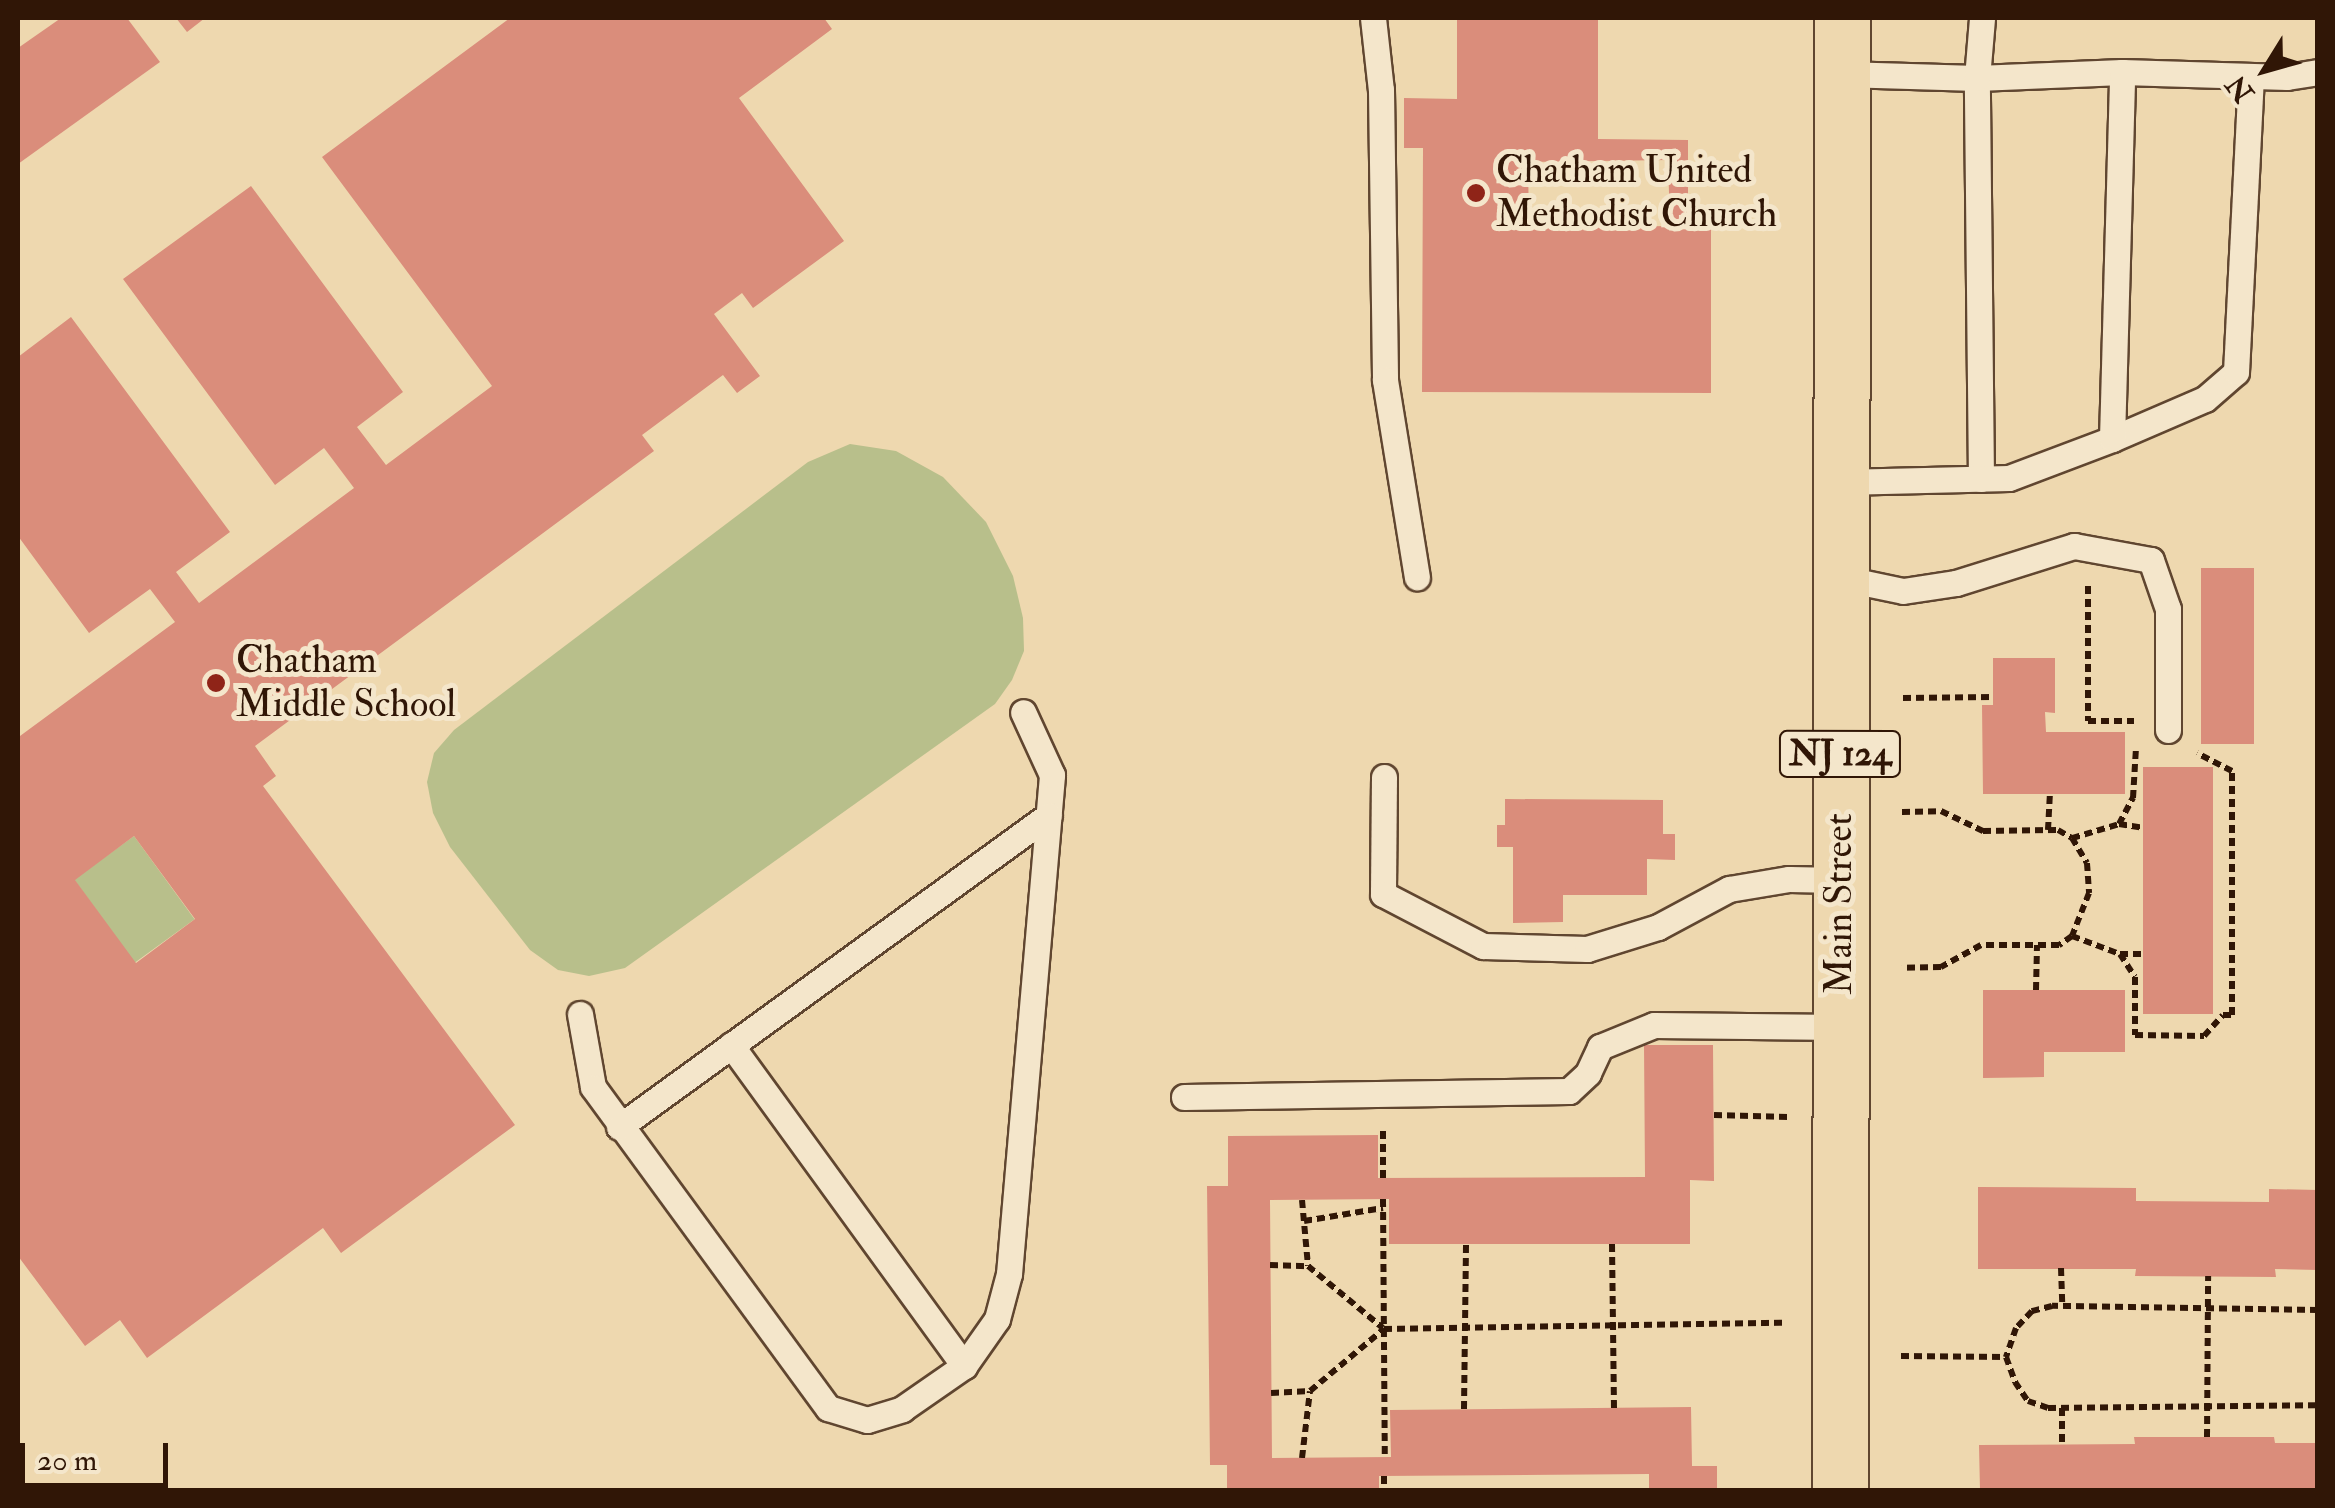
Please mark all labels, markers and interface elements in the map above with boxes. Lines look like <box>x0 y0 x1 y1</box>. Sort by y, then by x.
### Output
north arrow <box>2215 20 2315 120</box>
text: N <box>2219 68 2262 109</box>
place label: Chatham United Methodist Church <box>1496 148 1777 238</box>
marker: Chatham United Methodist Church <box>1465 182 1487 204</box>
place label: Chatham Middle School <box>236 638 456 728</box>
marker: Chatham Middle School <box>205 672 227 694</box>
road number: NJ 124 <box>1778 724 1902 784</box>
street label: Main Street <box>1817 813 1863 995</box>
scale bar <box>25 1423 172 1485</box>
text: 20 m <box>37 1442 97 1479</box>

